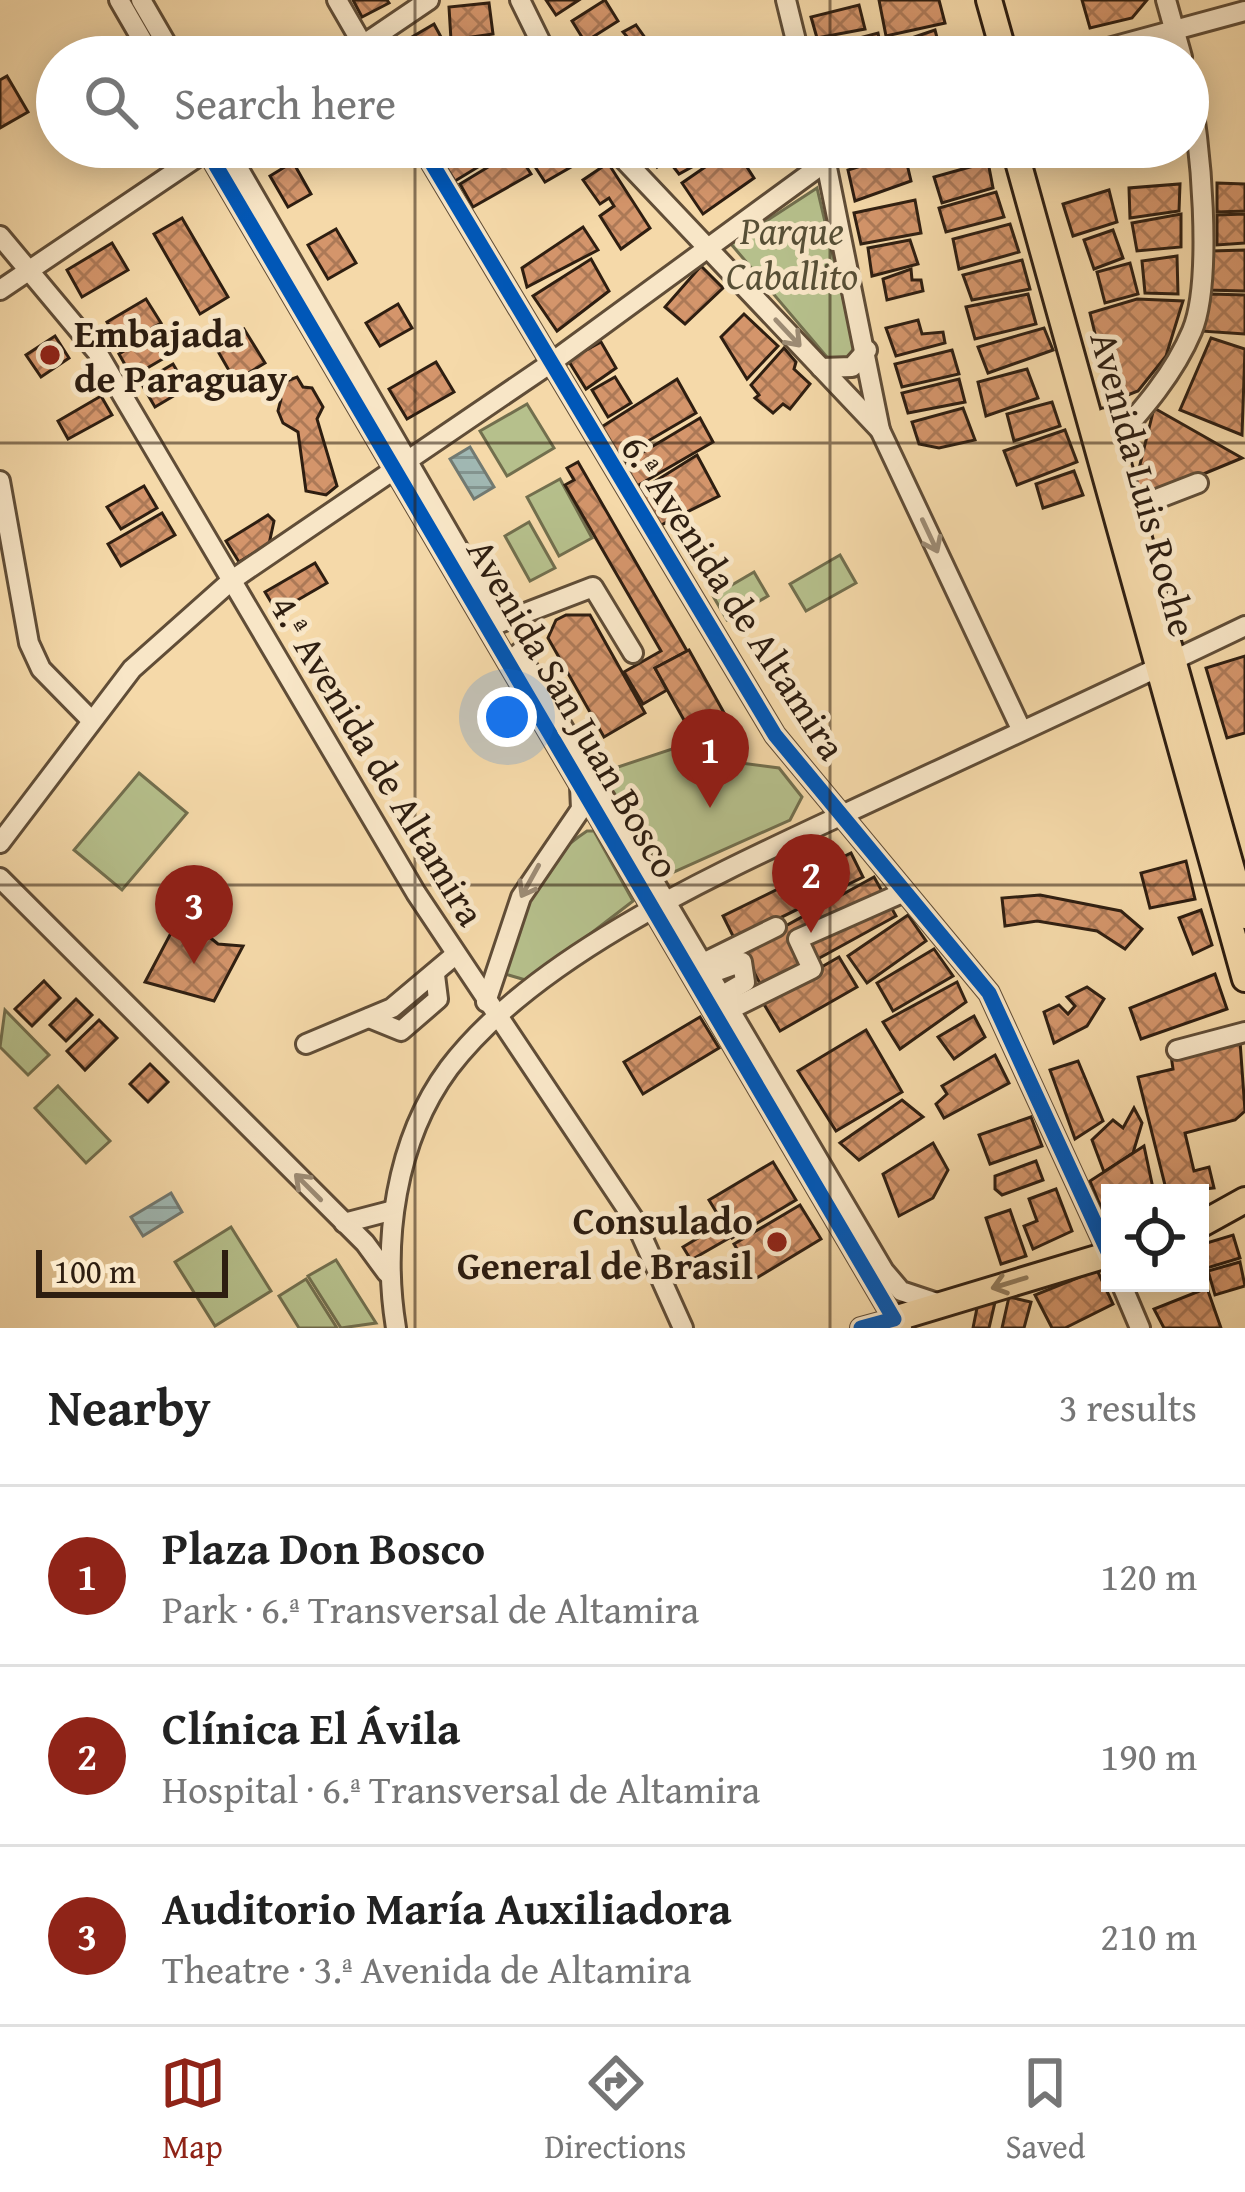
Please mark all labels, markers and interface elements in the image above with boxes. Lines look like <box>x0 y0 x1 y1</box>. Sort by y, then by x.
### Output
search box <box>36 36 1209 168</box>
icon: search <box>78 69 144 135</box>
text: Search here <box>174 70 396 135</box>
park label: Parque Caballito <box>726 201 858 303</box>
place label: Embajada de Paraguay <box>74 304 287 406</box>
one-way arrow <box>773 318 801 347</box>
street label: Avenida Luis Roche <box>1076 325 1213 643</box>
marker: Embajada de Paraguay <box>37 342 63 368</box>
street label: 6.ª Avenida de Altamira <box>608 423 861 771</box>
one-way arrow <box>920 517 942 553</box>
street label: Avenida San Juan Bosco <box>454 527 695 888</box>
street label: 4.ª Avenida de Altamira <box>257 583 500 937</box>
your location <box>477 687 537 747</box>
pin: 1 <box>671 709 749 808</box>
pin: 2 <box>772 834 850 933</box>
one-way arrow <box>518 863 542 898</box>
pin: 3 <box>155 865 233 964</box>
one-way arrow <box>295 1173 323 1202</box>
map controls <box>1101 1184 1209 1292</box>
button: locate <box>1101 1184 1209 1292</box>
place label: Consulado General de Brasil <box>457 1191 753 1293</box>
marker: Consulado General de Brasil <box>764 1229 790 1255</box>
scale bar <box>36 1244 228 1297</box>
text: 100 m <box>54 1247 136 1295</box>
one-way arrow <box>991 1273 1029 1295</box>
text: Nearby <box>48 1369 211 1444</box>
text: 3 results <box>1059 1378 1197 1435</box>
text: Plaza Don Bosco <box>162 1515 485 1580</box>
text: 1 <box>77 1547 97 1604</box>
text: 120 m <box>1100 1547 1197 1604</box>
text: Park · 6.ª Transversal de Altamira <box>162 1580 699 1637</box>
text: Clínica El Ávila <box>162 1695 460 1760</box>
text: 2 <box>77 1727 97 1784</box>
text: 190 m <box>1100 1727 1197 1784</box>
text: Hospital · 6.ª Transversal de Altamira <box>162 1760 760 1817</box>
text: Auditorio María Auxiliadora <box>162 1875 732 1940</box>
text: 3 <box>77 1907 97 1964</box>
text: 210 m <box>1100 1907 1197 1964</box>
text: Theatre · 3.ª Avenida de Altamira <box>162 1940 691 1997</box>
tab: Map <box>160 2050 226 2170</box>
tab: Directions <box>545 2050 686 2170</box>
tab: Saved <box>1006 2050 1085 2170</box>

